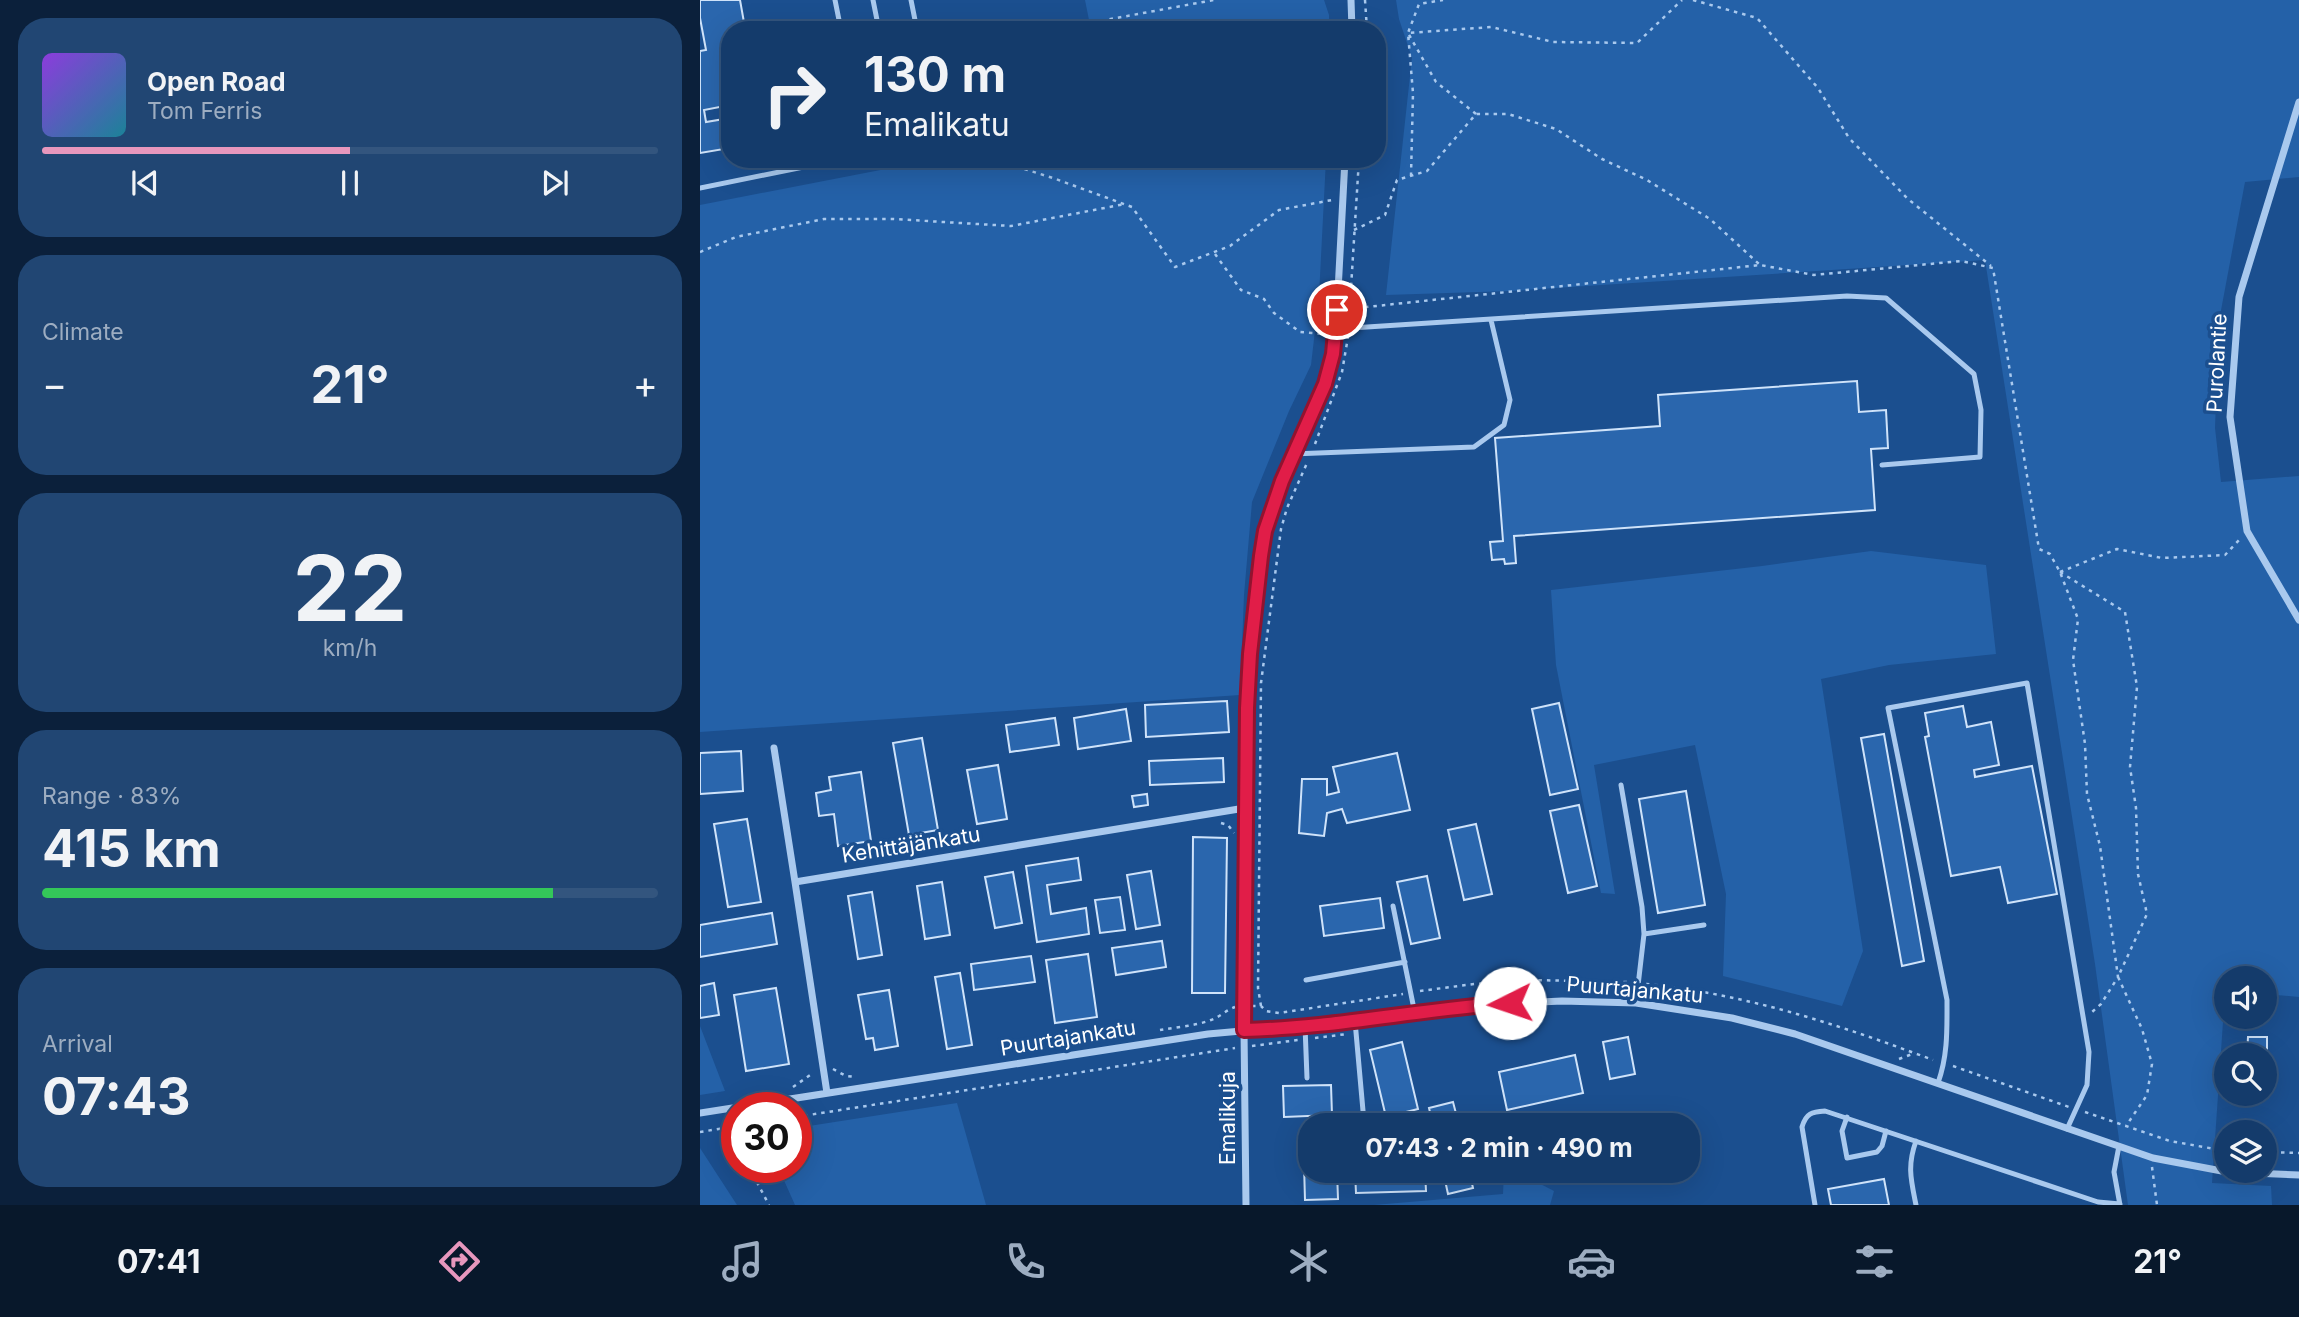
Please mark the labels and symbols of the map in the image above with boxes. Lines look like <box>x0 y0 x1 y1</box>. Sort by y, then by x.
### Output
pin <box>1307 280 1367 340</box>
street label: Purolantie <box>2201 313 2232 413</box>
street label: Kehittäjänkatu <box>840 821 982 868</box>
position arrow <box>1473 966 1547 1040</box>
street label: Puurtajankatu <box>1566 971 1704 1008</box>
street label: Puurtajankatu <box>998 1014 1138 1061</box>
street label: Emalikuja <box>1215 1071 1240 1165</box>
speed limit sign: 30 <box>721 1092 812 1183</box>

